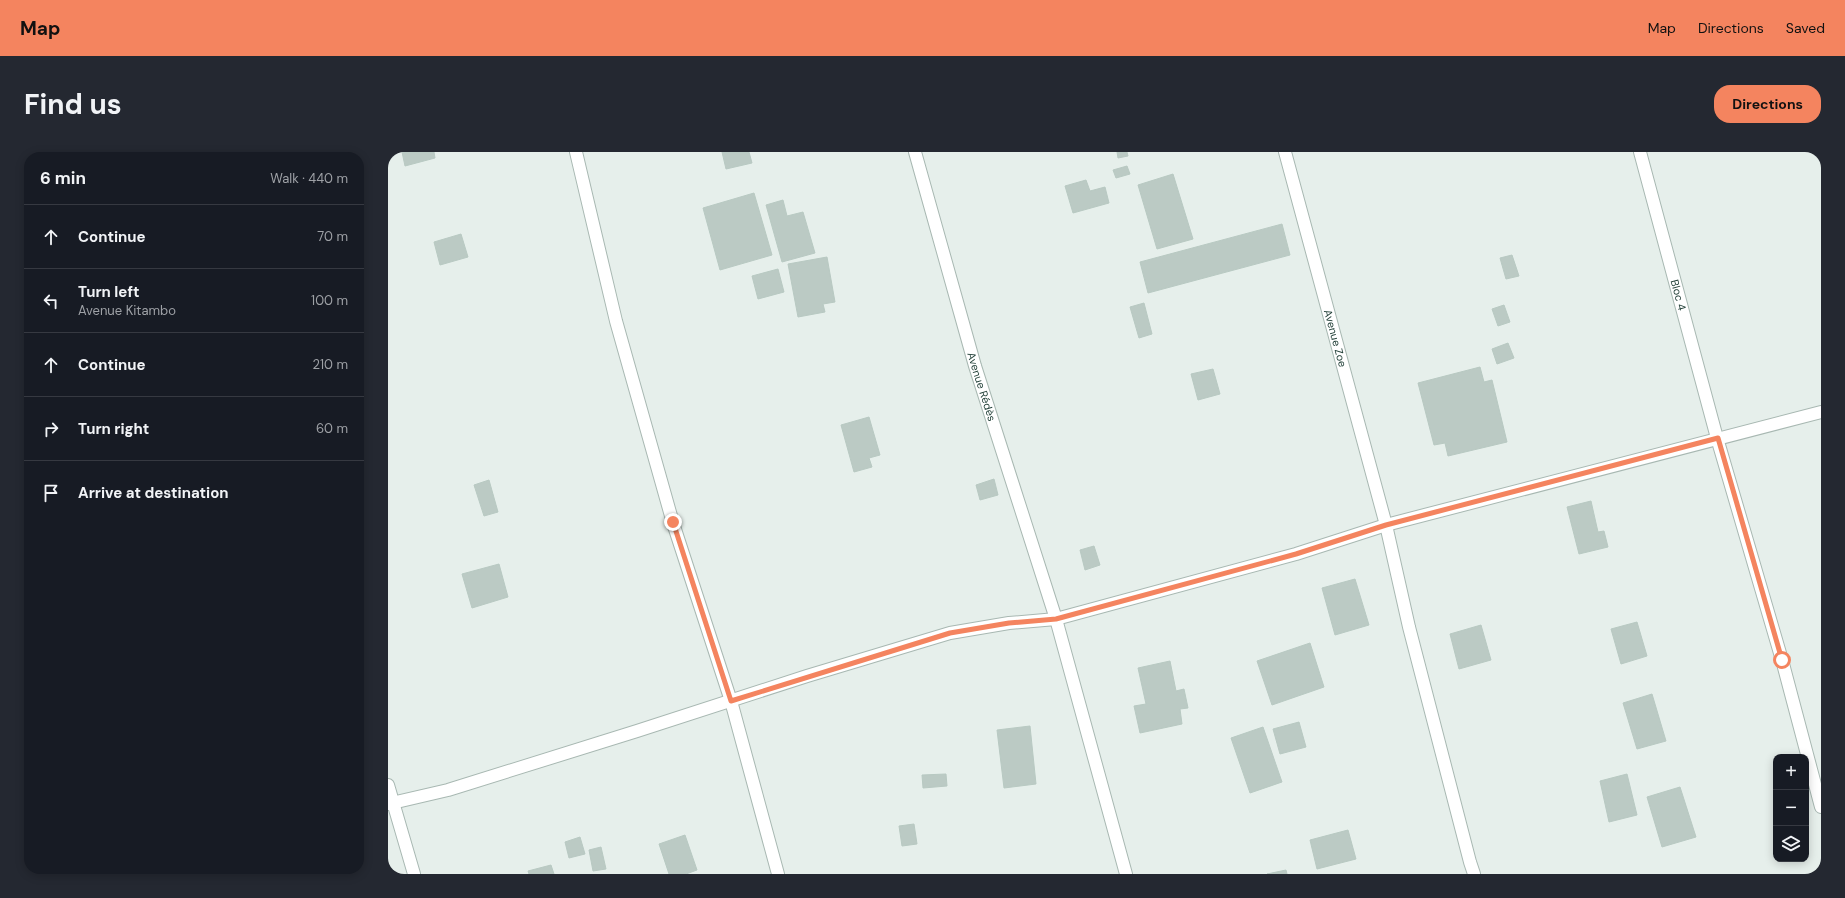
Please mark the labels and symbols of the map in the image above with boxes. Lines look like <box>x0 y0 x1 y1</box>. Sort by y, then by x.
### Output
street label: Bloc 4 <box>1668 278 1689 312</box>
street label: Avenue Zoe <box>1321 308 1350 369</box>
street label: Avenue Rédès <box>964 351 999 423</box>
route end <box>664 513 682 531</box>
route start <box>1773 651 1791 669</box>

